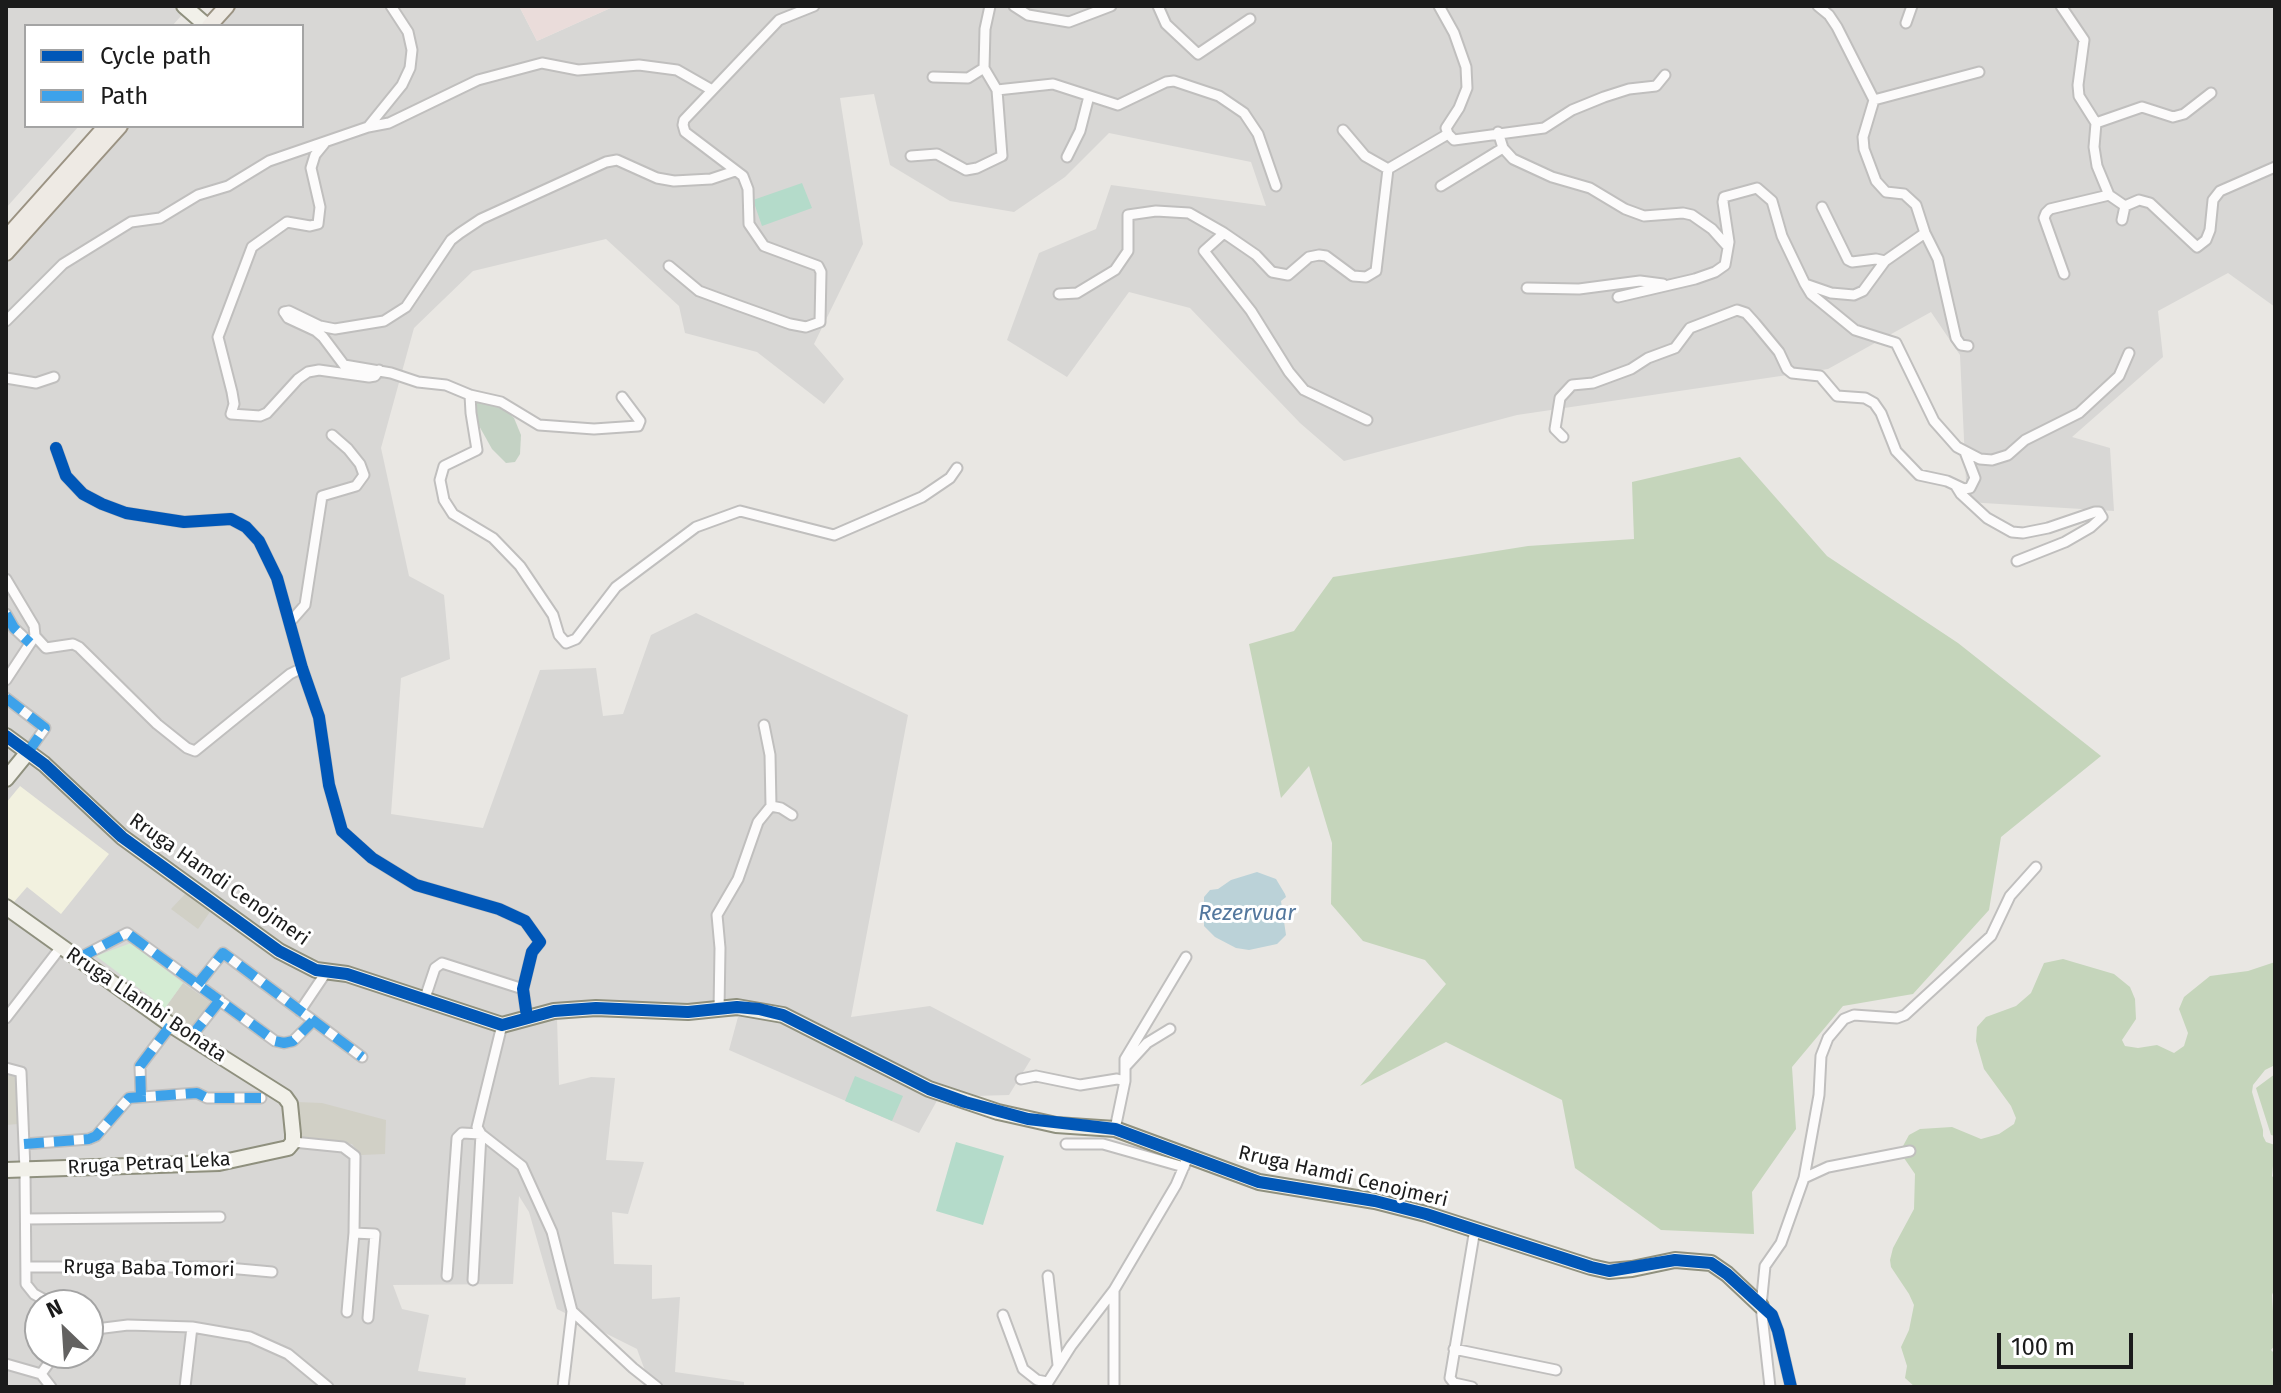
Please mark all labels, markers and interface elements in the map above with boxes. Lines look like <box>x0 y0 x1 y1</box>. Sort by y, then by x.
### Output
legend <box>24 24 304 128</box>
text: Cycle path <box>100 42 212 70</box>
text: Path <box>100 82 148 110</box>
street label: Rruga Hamdi Cenojmeri <box>124 809 314 951</box>
water label: Rezervuar <box>1198 901 1296 927</box>
street label: Rruga Llambi Bonata <box>61 942 231 1068</box>
street label: Rruga Hamdi Cenojmeri <box>1236 1141 1450 1213</box>
street label: Rruga Petraq Leka <box>67 1148 231 1180</box>
street label: Rruga Baba Tomori <box>63 1256 235 1282</box>
north arrow <box>24 1289 104 1369</box>
text: N <box>42 1293 67 1324</box>
scale bar <box>2001 1317 2137 1367</box>
text: 100 m <box>2011 1333 2075 1361</box>

